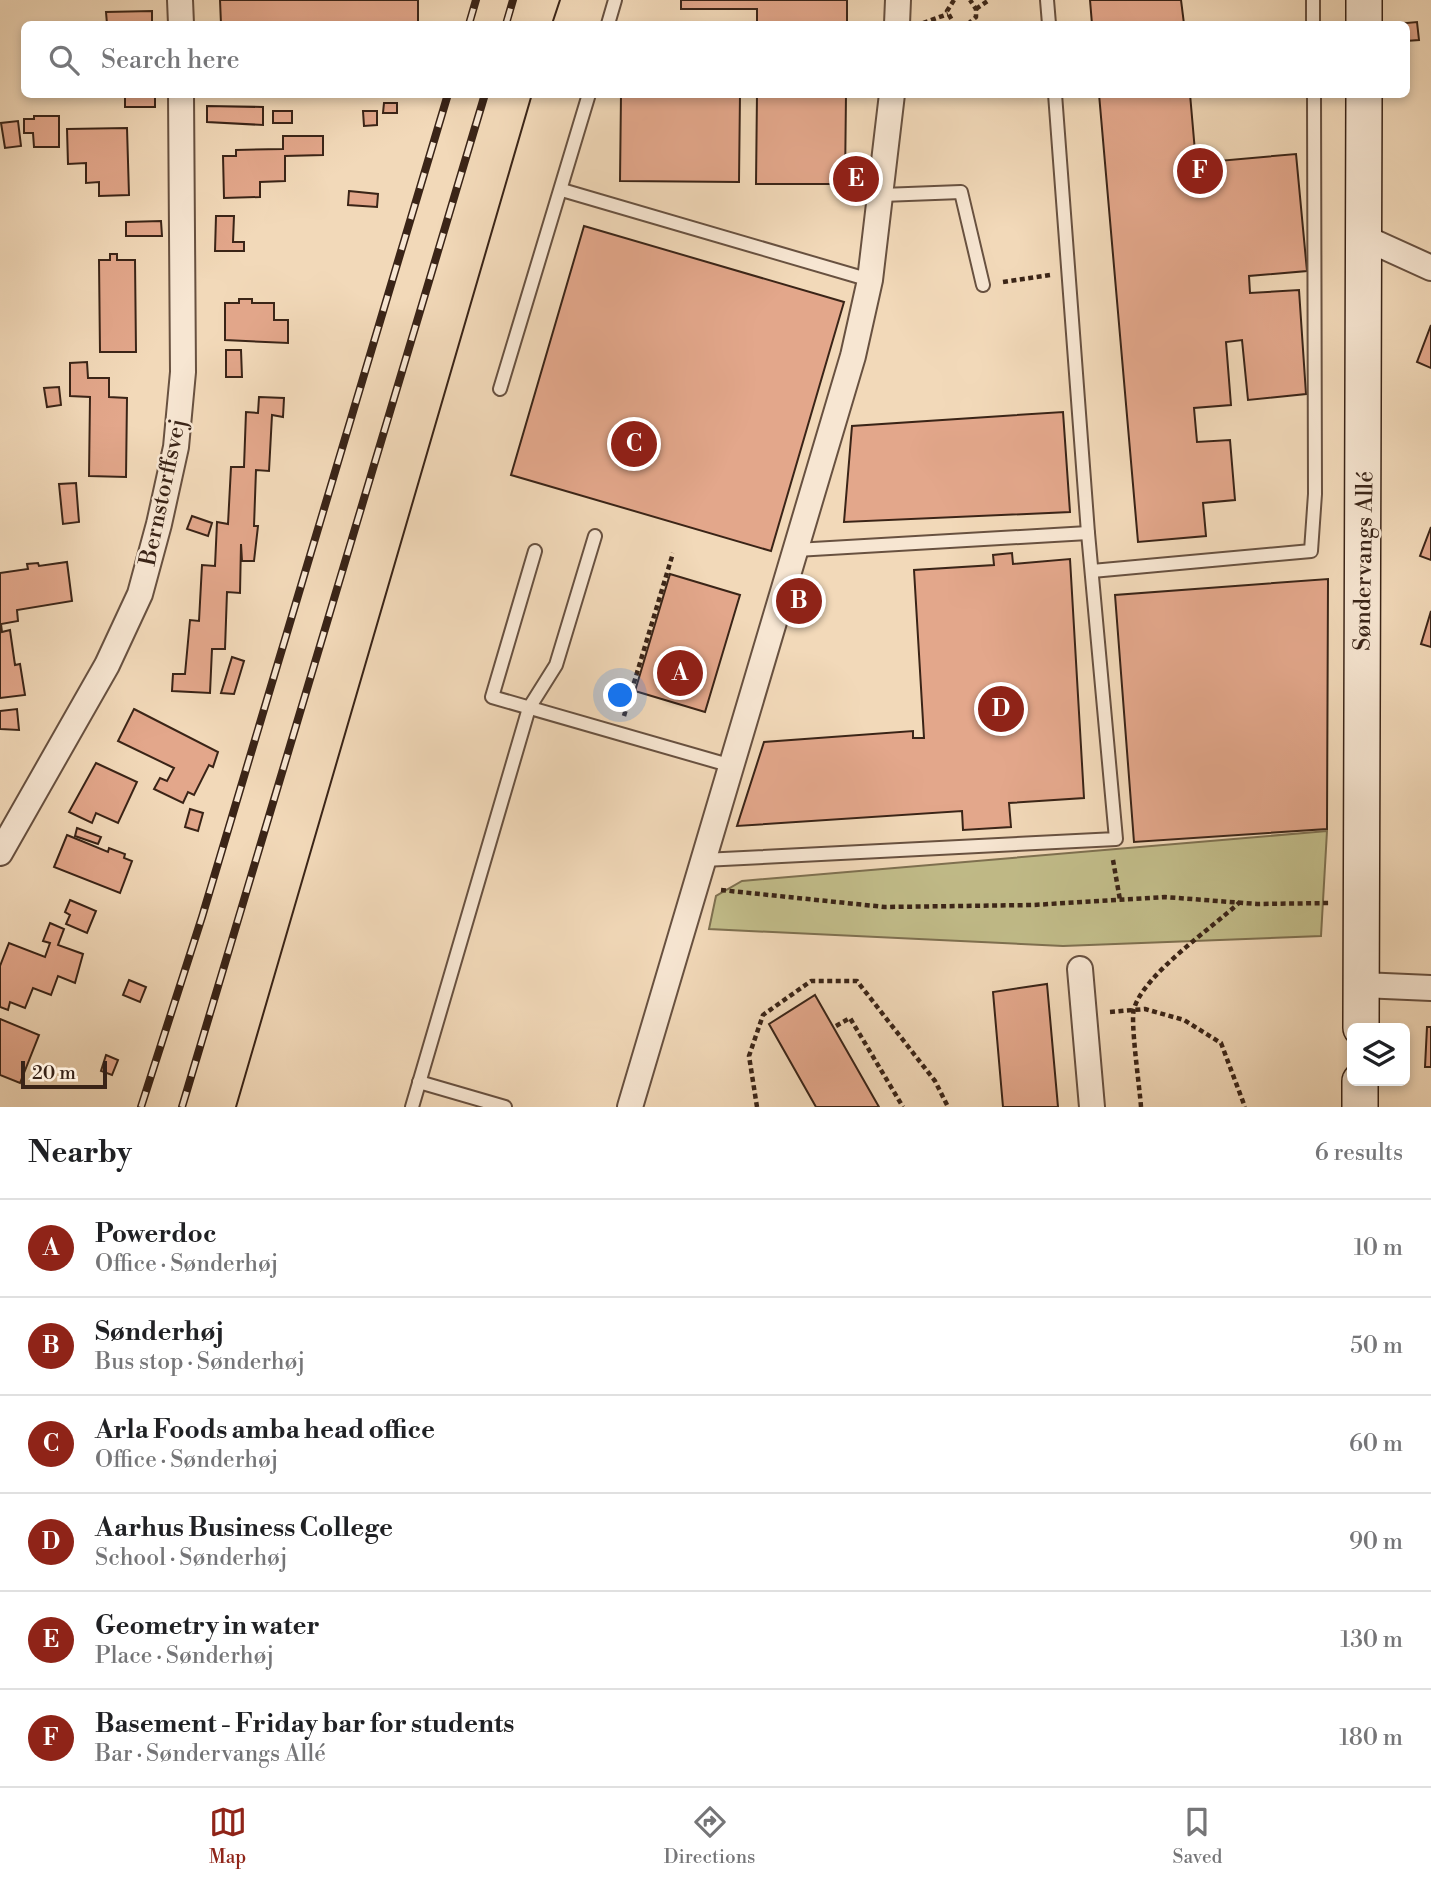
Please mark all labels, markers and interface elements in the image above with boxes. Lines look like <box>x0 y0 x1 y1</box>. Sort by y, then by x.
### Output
search box <box>21 21 1410 98</box>
icon: search <box>45 41 83 79</box>
text: Search here <box>101 44 240 76</box>
pin: F <box>1177 145 1223 197</box>
pin: E <box>833 153 879 205</box>
street label: Bernstorffsvej <box>134 416 192 569</box>
pin: C <box>611 418 657 470</box>
street label: Søndervangs Allé <box>1348 471 1380 651</box>
pin: B <box>776 575 822 627</box>
pin: A <box>657 647 703 699</box>
your location <box>603 678 637 712</box>
pin: D <box>978 683 1024 735</box>
map controls <box>1347 1023 1410 1086</box>
button: layers <box>1347 1023 1410 1086</box>
scale bar <box>21 1058 107 1090</box>
text: 20 m <box>32 1061 76 1085</box>
text: Nearby <box>28 1134 132 1172</box>
text: 6 results <box>1315 1139 1403 1167</box>
text: Powerdoc <box>95 1218 216 1250</box>
text: A <box>43 1234 59 1262</box>
text: 10 m <box>1354 1234 1403 1262</box>
text: Office · Sønderhøj <box>95 1250 278 1278</box>
text: Sønderhøj <box>95 1316 224 1348</box>
text: B <box>42 1332 60 1360</box>
text: 50 m <box>1350 1332 1403 1360</box>
text: Bus stop · Sønderhøj <box>95 1348 305 1376</box>
text: Arla Foods amba head office <box>95 1414 435 1446</box>
text: C <box>43 1430 59 1458</box>
text: 60 m <box>1349 1430 1403 1458</box>
text: Office · Sønderhøj <box>95 1446 278 1474</box>
text: Aarhus Business College <box>95 1512 393 1544</box>
text: D <box>42 1528 60 1556</box>
text: 90 m <box>1349 1528 1403 1556</box>
text: School · Sønderhøj <box>95 1544 288 1572</box>
text: Geometry in water <box>95 1610 320 1642</box>
text: E <box>43 1626 59 1654</box>
text: 130 m <box>1340 1626 1403 1654</box>
text: Place · Sønderhøj <box>95 1642 274 1670</box>
text: Basement - Friday bar for students <box>95 1708 514 1740</box>
text: F <box>43 1724 59 1752</box>
text: 180 m <box>1339 1724 1403 1752</box>
text: Bar · Søndervangs Allé <box>95 1740 326 1768</box>
tab: Map <box>209 1803 247 1869</box>
tab: Directions <box>664 1803 755 1869</box>
tab: Saved <box>1173 1803 1222 1869</box>

